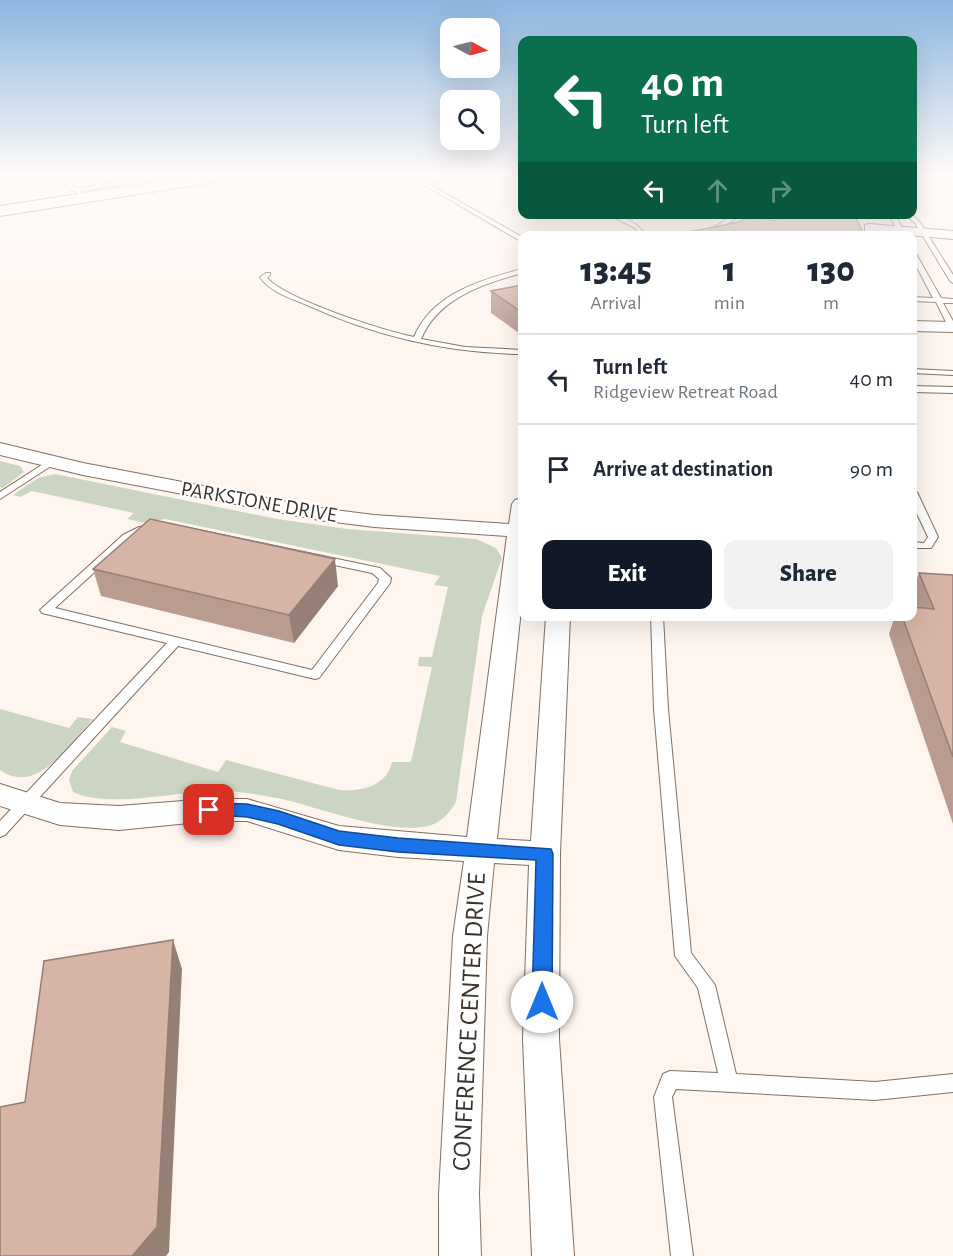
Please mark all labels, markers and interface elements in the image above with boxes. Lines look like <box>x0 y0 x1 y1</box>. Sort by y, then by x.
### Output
north arrow <box>440 18 500 78</box>
map controls <box>440 18 500 150</box>
icon: left <box>542 60 620 138</box>
text: 40 m <box>641 62 724 104</box>
button: search <box>440 90 500 150</box>
text: Turn left <box>641 111 729 138</box>
icon: left <box>638 174 671 207</box>
icon: ahead <box>701 174 734 207</box>
icon: right <box>764 174 797 207</box>
text: 13:45 <box>580 252 652 288</box>
text: 1 <box>723 252 736 288</box>
text: 130 <box>807 252 855 288</box>
text: Arrival <box>590 293 642 313</box>
text: min <box>714 293 745 313</box>
text: m <box>823 293 839 313</box>
text: Turn left <box>593 356 667 378</box>
icon: left <box>542 363 575 396</box>
text: 40 m <box>850 368 893 390</box>
text: Ridgeview Retreat Road <box>593 382 778 402</box>
icon: arrive <box>542 453 575 486</box>
text: Arrive at destination <box>593 458 773 480</box>
text: 90 m <box>850 458 893 480</box>
street label: PARKSTONE DRIVE <box>179 478 339 526</box>
button: Exit <box>542 540 712 609</box>
button: Share <box>724 540 893 609</box>
pin <box>183 784 234 835</box>
icon: arrive <box>192 793 225 826</box>
street label: CONFERENCE CENTER DRIVE <box>448 872 490 1172</box>
position arrow <box>510 970 574 1034</box>

